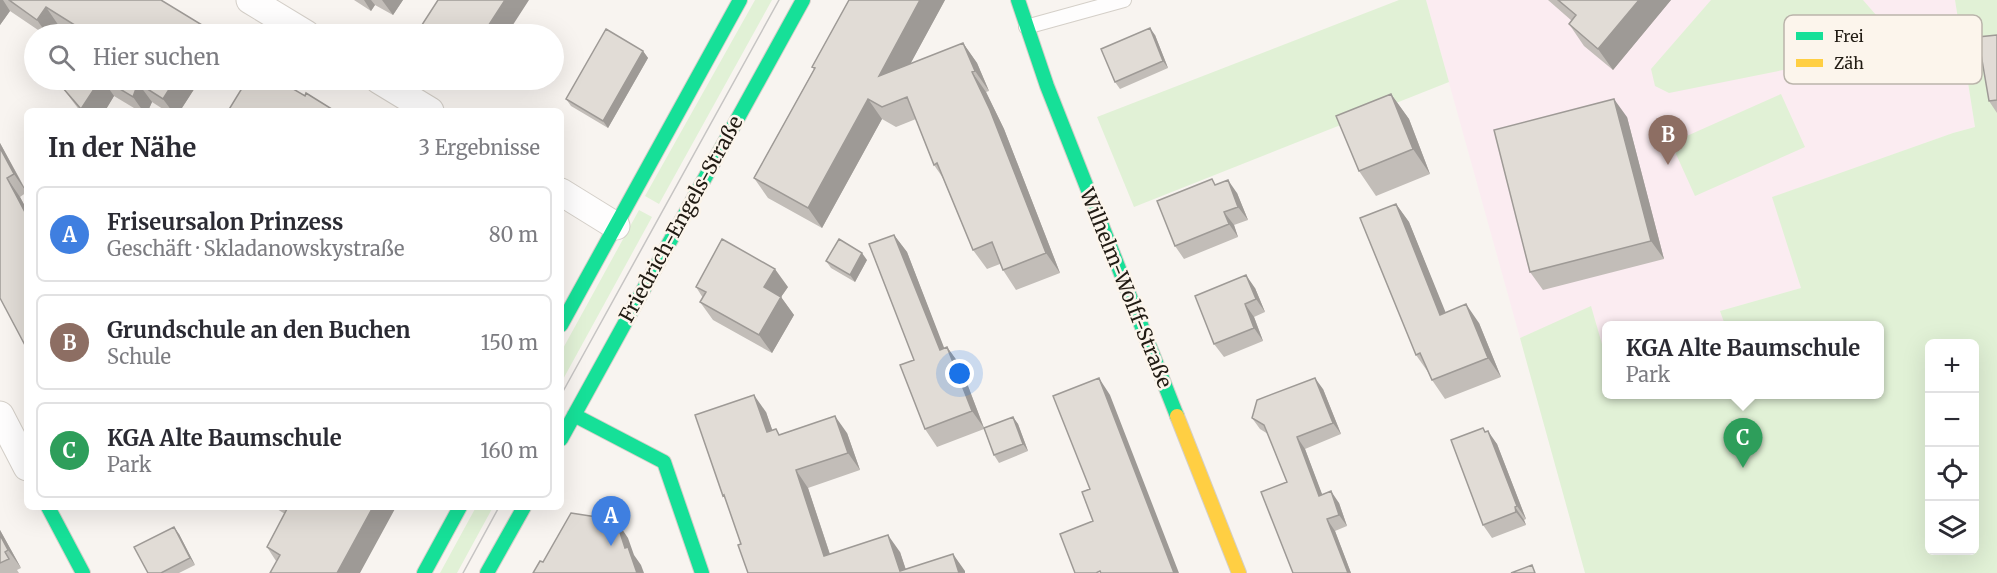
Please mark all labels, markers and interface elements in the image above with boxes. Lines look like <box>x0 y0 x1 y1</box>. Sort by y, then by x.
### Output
legend <box>1784 15 1982 84</box>
search box <box>24 24 564 90</box>
text: Frei <box>1834 26 1864 46</box>
icon: search <box>45 41 78 74</box>
text: Hier suchen <box>93 43 220 71</box>
text: Zäh <box>1834 53 1864 73</box>
street label: Friedrich-Engels-Straße <box>613 111 748 326</box>
pin: B <box>1648 116 1688 165</box>
text: In der Nähe <box>48 131 196 164</box>
text: 3 Ergebnisse <box>418 135 540 160</box>
street label: Wilhelm-Wolff-Straße <box>1075 183 1178 391</box>
text: Friseursalon Prinzess <box>107 208 343 236</box>
text: A <box>62 222 77 247</box>
text: 80 m <box>489 222 538 247</box>
text: Geschäft · Skladanowskystraße <box>107 236 405 261</box>
text: Grundschule an den Buchen <box>107 316 410 344</box>
popup <box>1602 321 1884 399</box>
text: B <box>63 330 76 355</box>
text: 150 m <box>481 330 538 355</box>
text: KGA Alte Baumschule <box>1626 334 1860 362</box>
map controls <box>1925 339 1979 555</box>
button: + <box>1925 339 1979 393</box>
text: Schule <box>107 344 171 369</box>
your location <box>945 359 974 388</box>
text: Park <box>1626 362 1670 387</box>
button: − <box>1925 393 1979 447</box>
pin: C <box>1724 418 1762 468</box>
text: KGA Alte Baumschule <box>107 424 342 452</box>
text: C <box>63 438 76 463</box>
text: 160 m <box>480 438 538 463</box>
button: locate <box>1925 447 1979 501</box>
text: Park <box>107 452 151 477</box>
pin: A <box>592 496 630 546</box>
button: layers <box>1925 501 1979 555</box>

